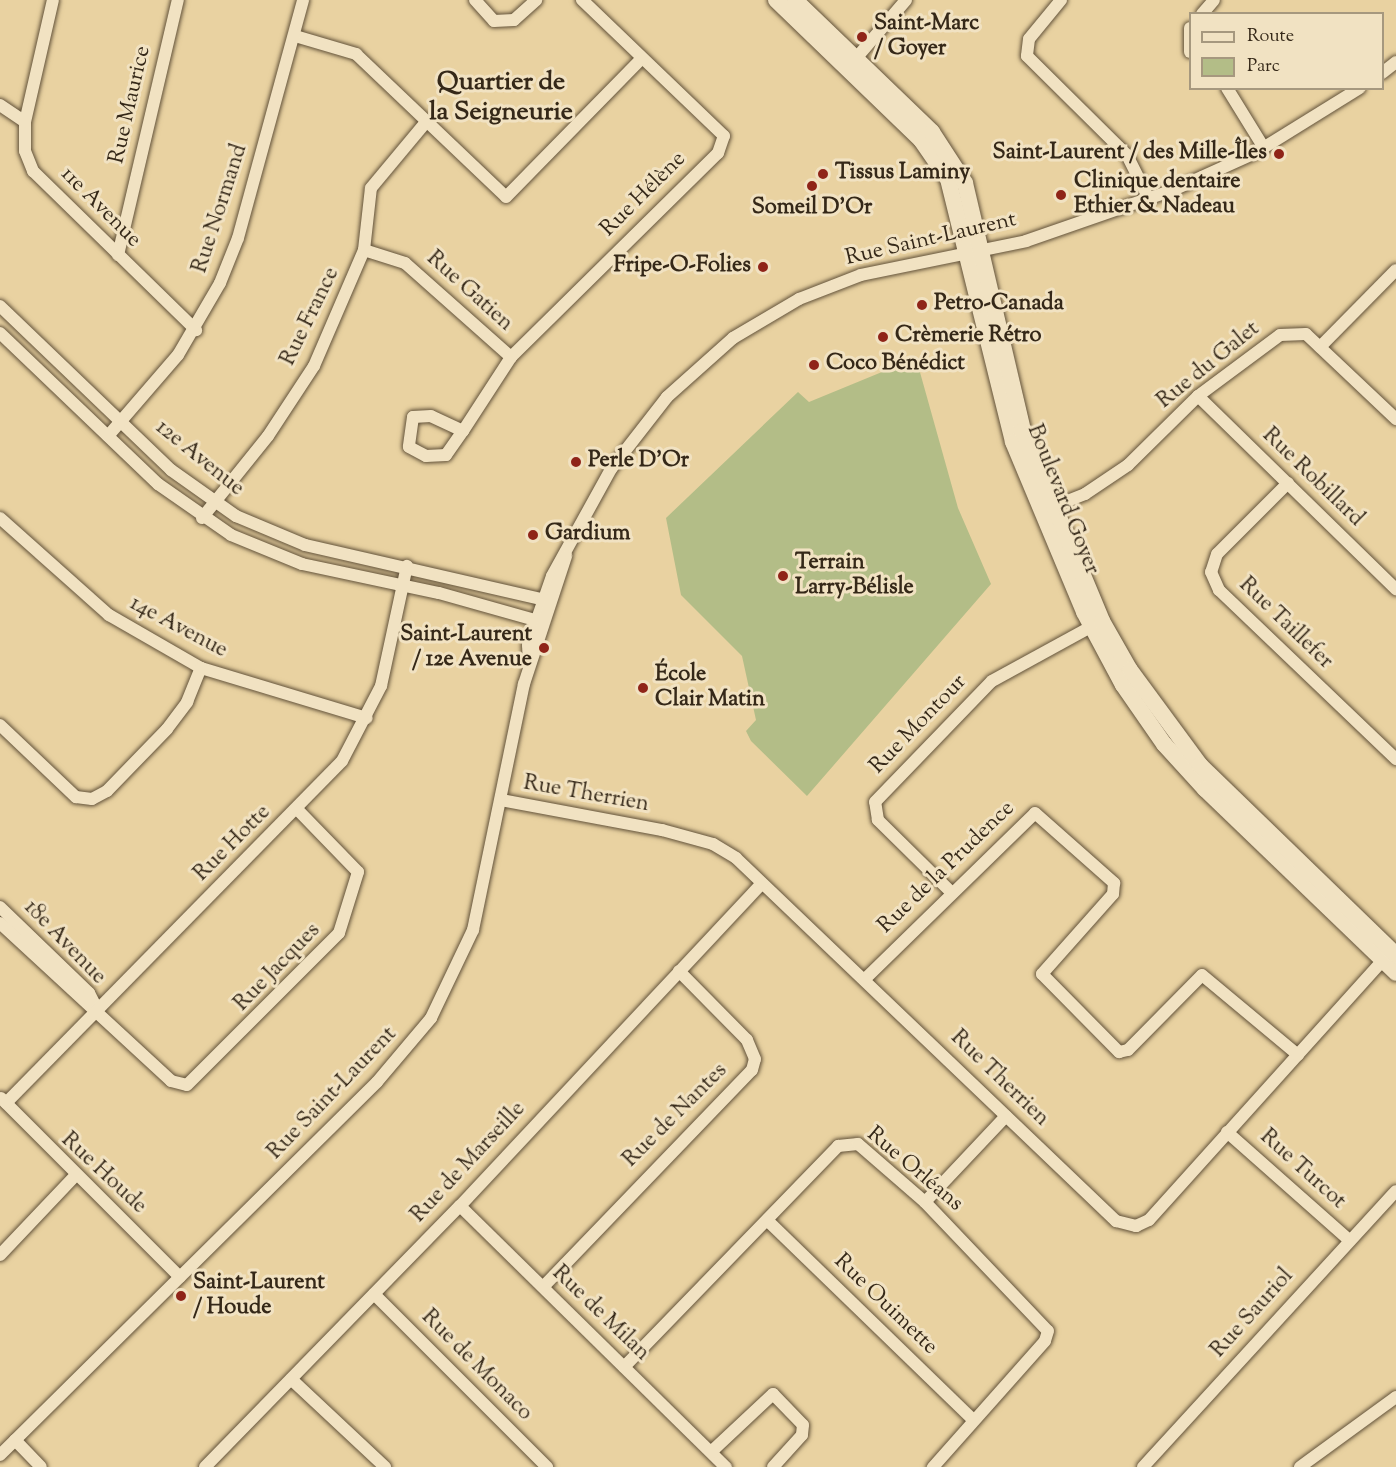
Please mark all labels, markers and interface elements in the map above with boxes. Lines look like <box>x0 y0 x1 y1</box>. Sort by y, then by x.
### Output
place label: Saint-Marc / Goyer <box>874 11 979 62</box>
legend <box>1189 12 1384 90</box>
text: Route <box>1247 24 1294 50</box>
marker: Saint-Marc / Goyer <box>855 30 869 44</box>
street label: Rue Maurice <box>105 44 157 166</box>
text: Parc <box>1247 54 1280 80</box>
district label: Quartier de la Seigneurie <box>429 67 573 128</box>
street label: Rue Normand <box>188 141 254 277</box>
place label: Saint-Laurent / des Mille-Îles <box>993 141 1267 167</box>
street label: Rue Hélène <box>596 147 692 243</box>
marker: Saint-Laurent / des Mille-Îles <box>1272 147 1286 161</box>
place label: Tissus Laminy <box>835 161 970 187</box>
street label: 11e Avenue <box>54 162 146 254</box>
marker: Tissus Laminy <box>816 167 830 181</box>
place label: Clinique dentaire Ethier & Nadeau <box>1074 169 1241 220</box>
marker: Someil D'Or <box>805 179 819 193</box>
marker: Clinique dentaire Ethier & Nadeau <box>1052 186 1070 204</box>
place label: Someil D'Or <box>752 196 872 222</box>
street label: Rue Saint-Laurent <box>843 207 1019 273</box>
street label: Rue Gatien <box>420 246 518 338</box>
place label: Fripe-O-Folies <box>614 254 751 280</box>
marker: Fripe-O-Folies <box>756 260 770 274</box>
street label: Rue France <box>276 264 346 370</box>
place label: Petro-Canada <box>934 292 1064 318</box>
marker: Petro-Canada <box>915 298 929 312</box>
street label: Rue du Galet <box>1152 317 1266 415</box>
place label: Crèmerie Rétro <box>895 324 1042 350</box>
marker: Crèmerie Rétro <box>876 330 890 344</box>
place label: Coco Bénédict <box>826 352 965 378</box>
marker: Coco Bénédict <box>807 358 821 372</box>
street label: 12e Avenue <box>149 415 249 503</box>
street label: Boulevard Goyer <box>1020 421 1104 579</box>
street label: Rue Robillard <box>1256 423 1368 533</box>
place label: Perle D'Or <box>588 449 689 475</box>
marker: Perle D'Or <box>569 455 583 469</box>
place label: Gardium <box>545 522 631 548</box>
marker: Gardium <box>526 528 540 542</box>
place label: Terrain Larry-Bélisle <box>795 550 914 602</box>
marker: Terrain Larry-Bélisle <box>776 569 790 583</box>
street label: Rue Taillefer <box>1232 573 1338 675</box>
street label: 14e Avenue <box>125 591 231 665</box>
place label: Saint-Laurent / 12e Avenue <box>400 622 532 674</box>
marker: Saint-Laurent / 12e Avenue <box>537 641 551 655</box>
place label: École Clair Matin <box>655 662 765 714</box>
street label: Rue Montour <box>865 670 973 780</box>
marker: École Clair Matin <box>636 681 650 695</box>
street label: Rue Therrien <box>521 771 651 819</box>
street label: Rue de la Prudence <box>873 796 1021 940</box>
street label: Rue Hotte <box>189 800 277 888</box>
street label: 18e Avenue <box>17 895 111 991</box>
street label: Rue Jacques <box>229 918 327 1018</box>
street label: Rue Saint-Laurent <box>263 1022 403 1166</box>
street label: Rue Therrien <box>944 1025 1054 1133</box>
street label: Rue de Nantes <box>618 1058 734 1174</box>
street label: Rue de Marseille <box>406 1097 532 1229</box>
street label: Rue Orléans <box>860 1122 968 1218</box>
street label: Rue Turcot <box>1254 1125 1350 1215</box>
street label: Rue Houde <box>55 1128 151 1220</box>
street label: Rue Ouimette <box>828 1249 942 1361</box>
street label: Rue de Milan <box>546 1261 654 1367</box>
street label: Rue Sauriol <box>1206 1264 1300 1364</box>
place label: Saint-Laurent / Houde <box>193 1270 325 1322</box>
marker: Saint-Laurent / Houde <box>174 1289 188 1303</box>
street label: Rue de Monaco <box>415 1305 537 1427</box>

